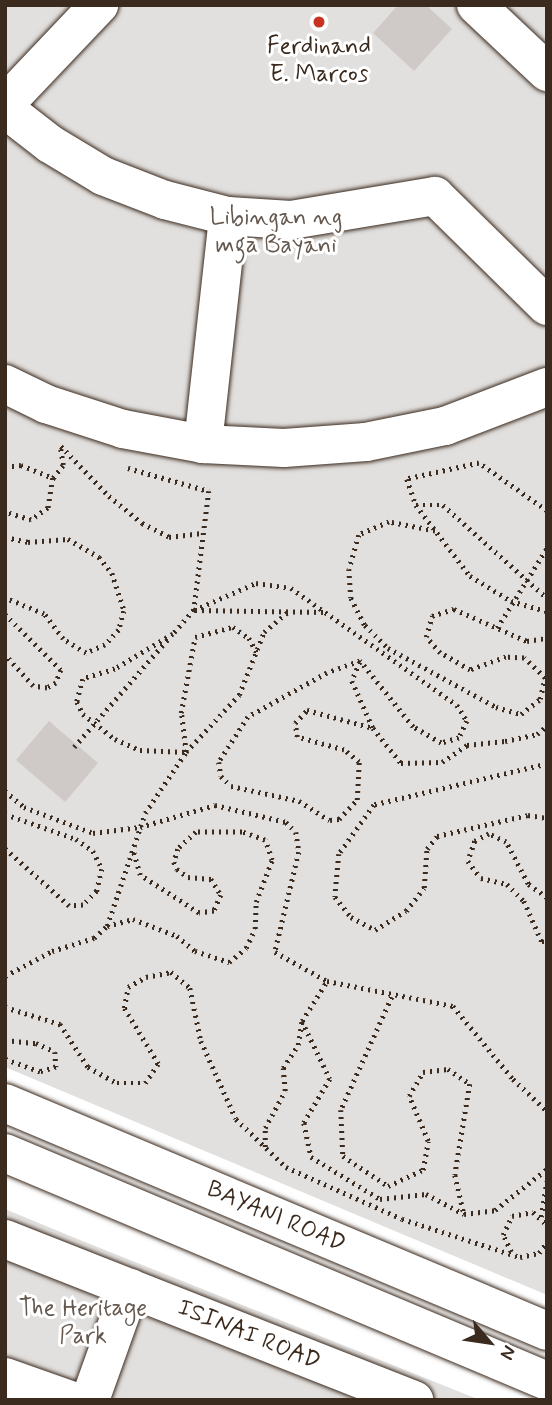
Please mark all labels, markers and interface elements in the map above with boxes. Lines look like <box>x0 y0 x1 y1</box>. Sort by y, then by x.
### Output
marker: Ferdinand E. Marcos <box>311 14 327 30</box>
place label: Ferdinand E. Marcos <box>267 33 371 89</box>
park label: Libingan ng mga Bayani <box>213 204 339 260</box>
street label: BAYANI ROAD <box>202 1175 350 1259</box>
street label: ISINAI ROAD <box>173 1293 325 1377</box>
park label: The Heritage Park <box>17 1295 149 1351</box>
north arrow <box>454 1307 524 1377</box>
text: N <box>494 1341 522 1364</box>

